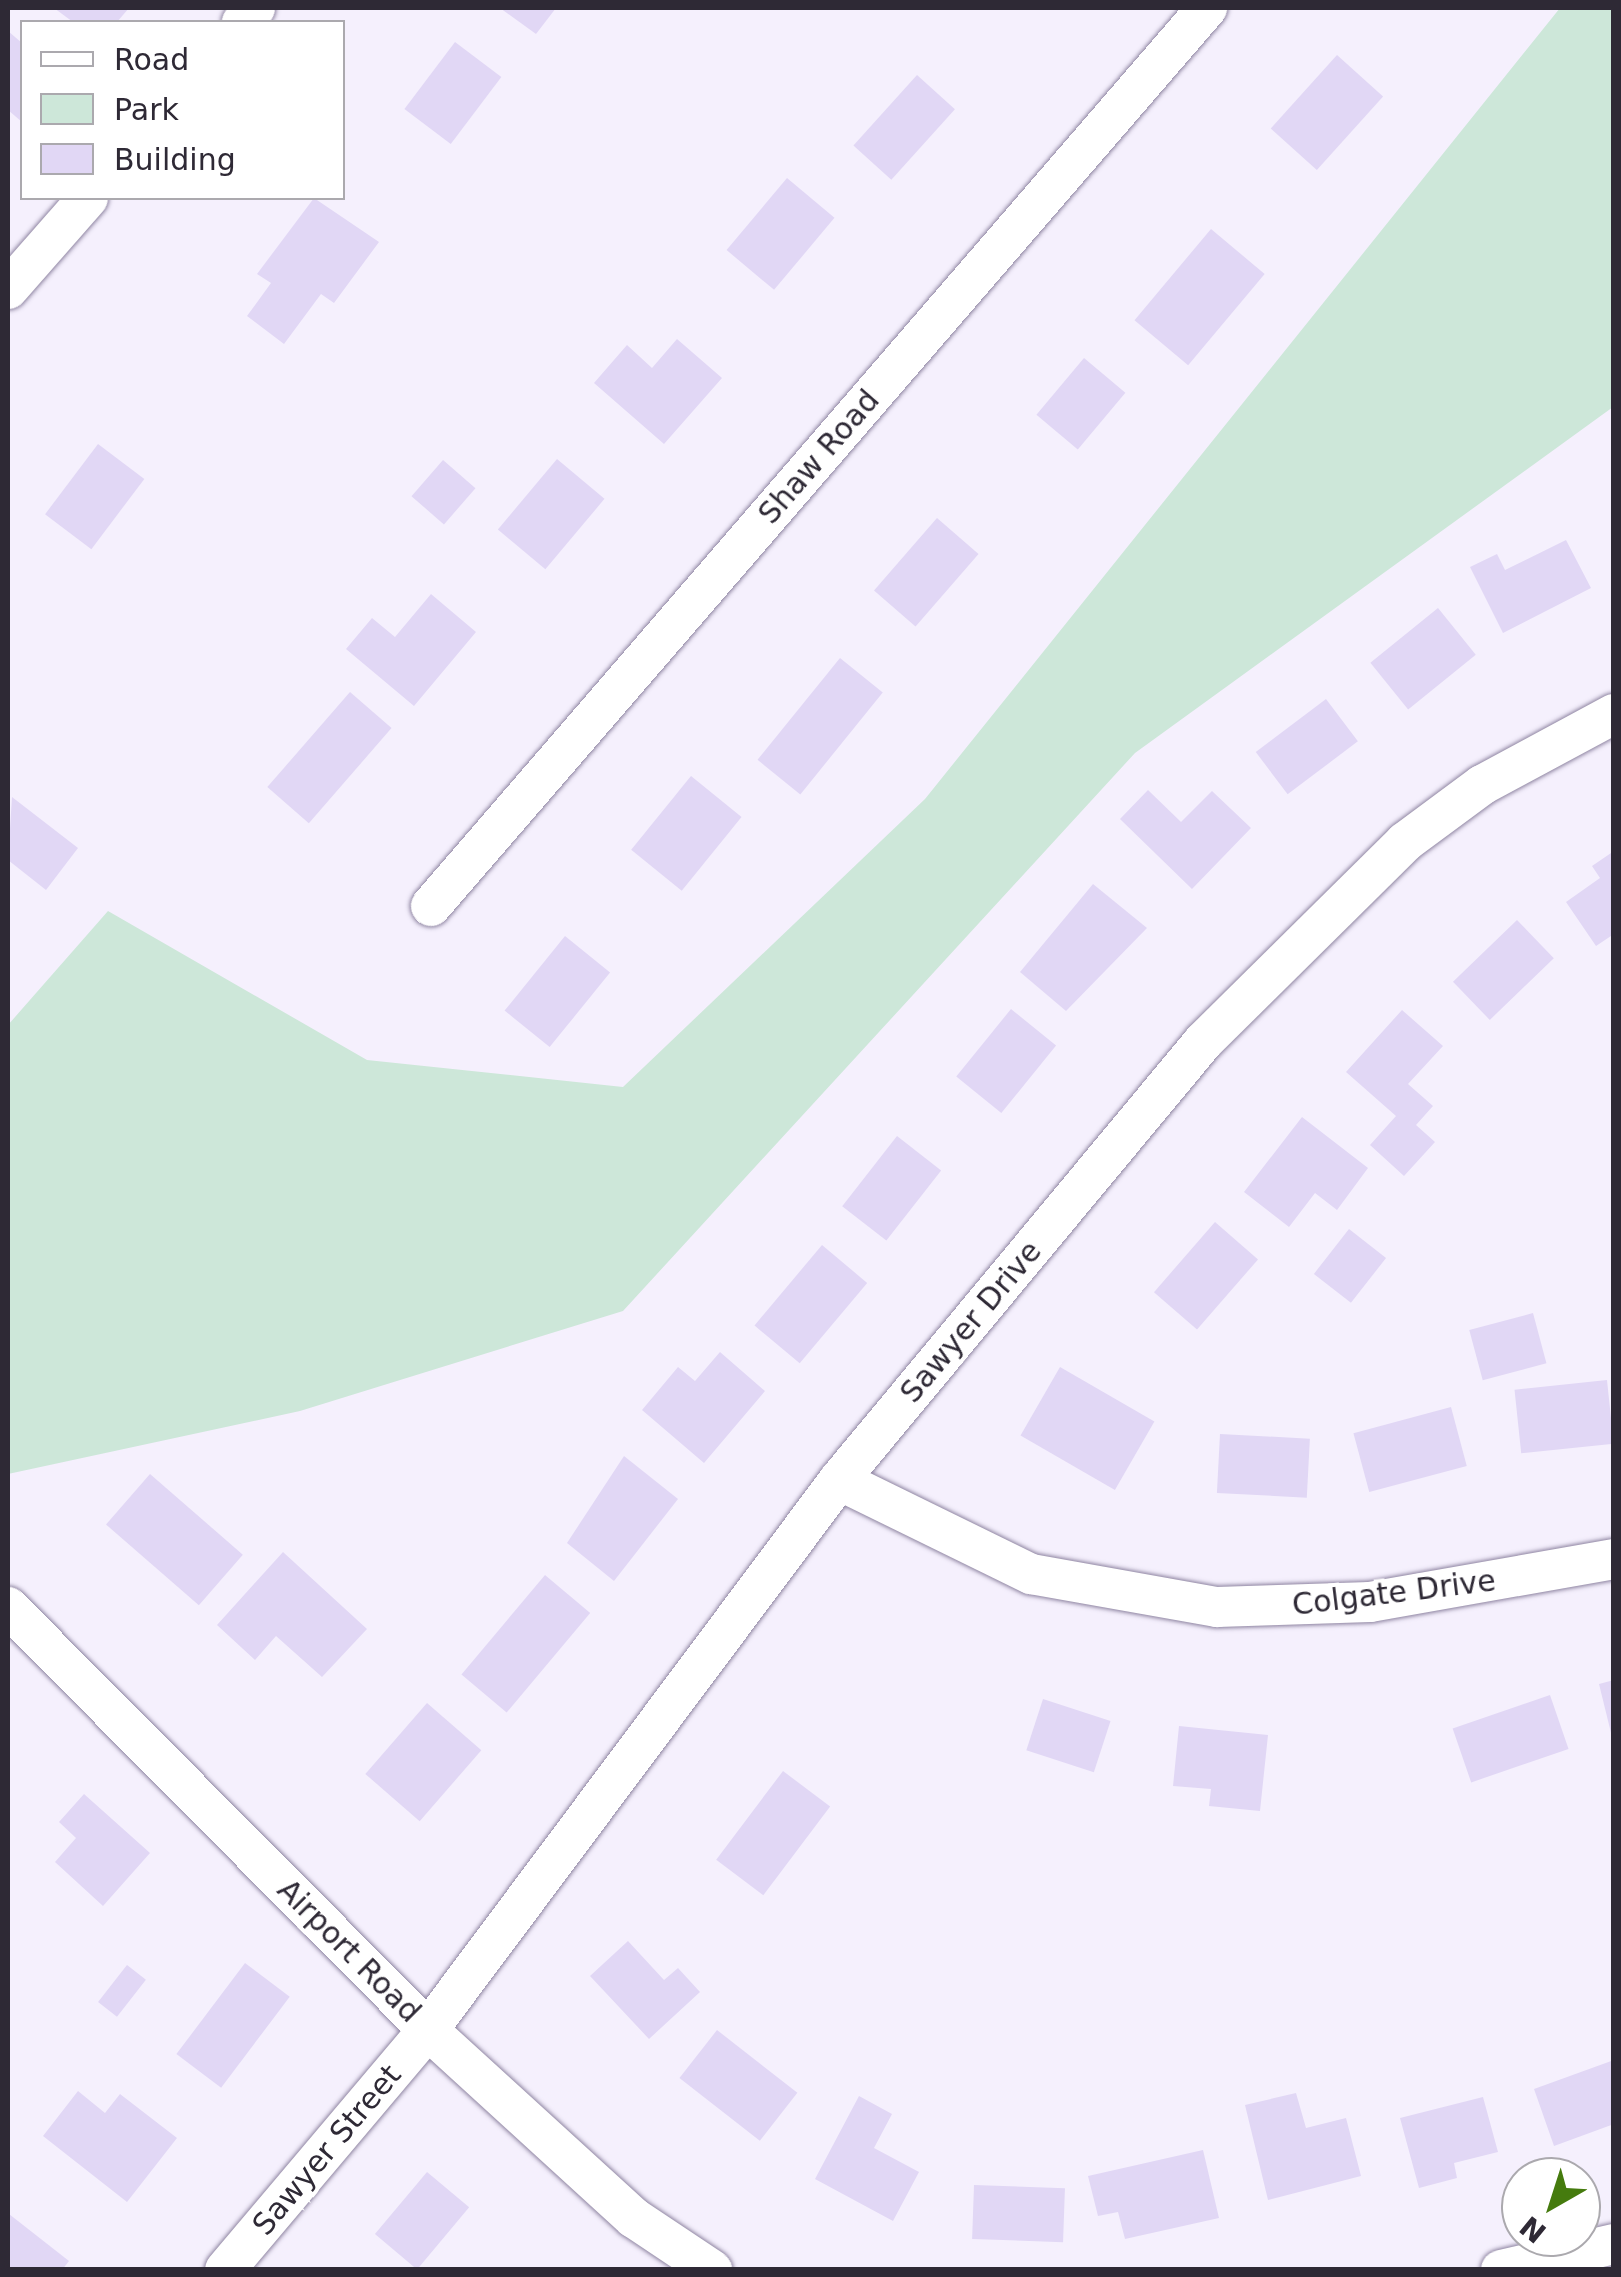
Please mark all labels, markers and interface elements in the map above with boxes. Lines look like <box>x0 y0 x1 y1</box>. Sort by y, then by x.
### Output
legend <box>20 20 345 200</box>
text: Road <box>114 42 189 77</box>
text: Park <box>114 92 179 127</box>
text: Building <box>114 142 236 177</box>
street label: Shaw Road <box>751 383 887 531</box>
street label: Sawyer Drive <box>893 1234 1049 1410</box>
street label: Colgate Drive <box>1290 1563 1498 1623</box>
street label: Airport Road <box>270 1872 428 2030</box>
street label: Sawyer Street <box>245 2058 409 2242</box>
north arrow <box>1501 2157 1601 2257</box>
text: N <box>1514 2209 1553 2249</box>

